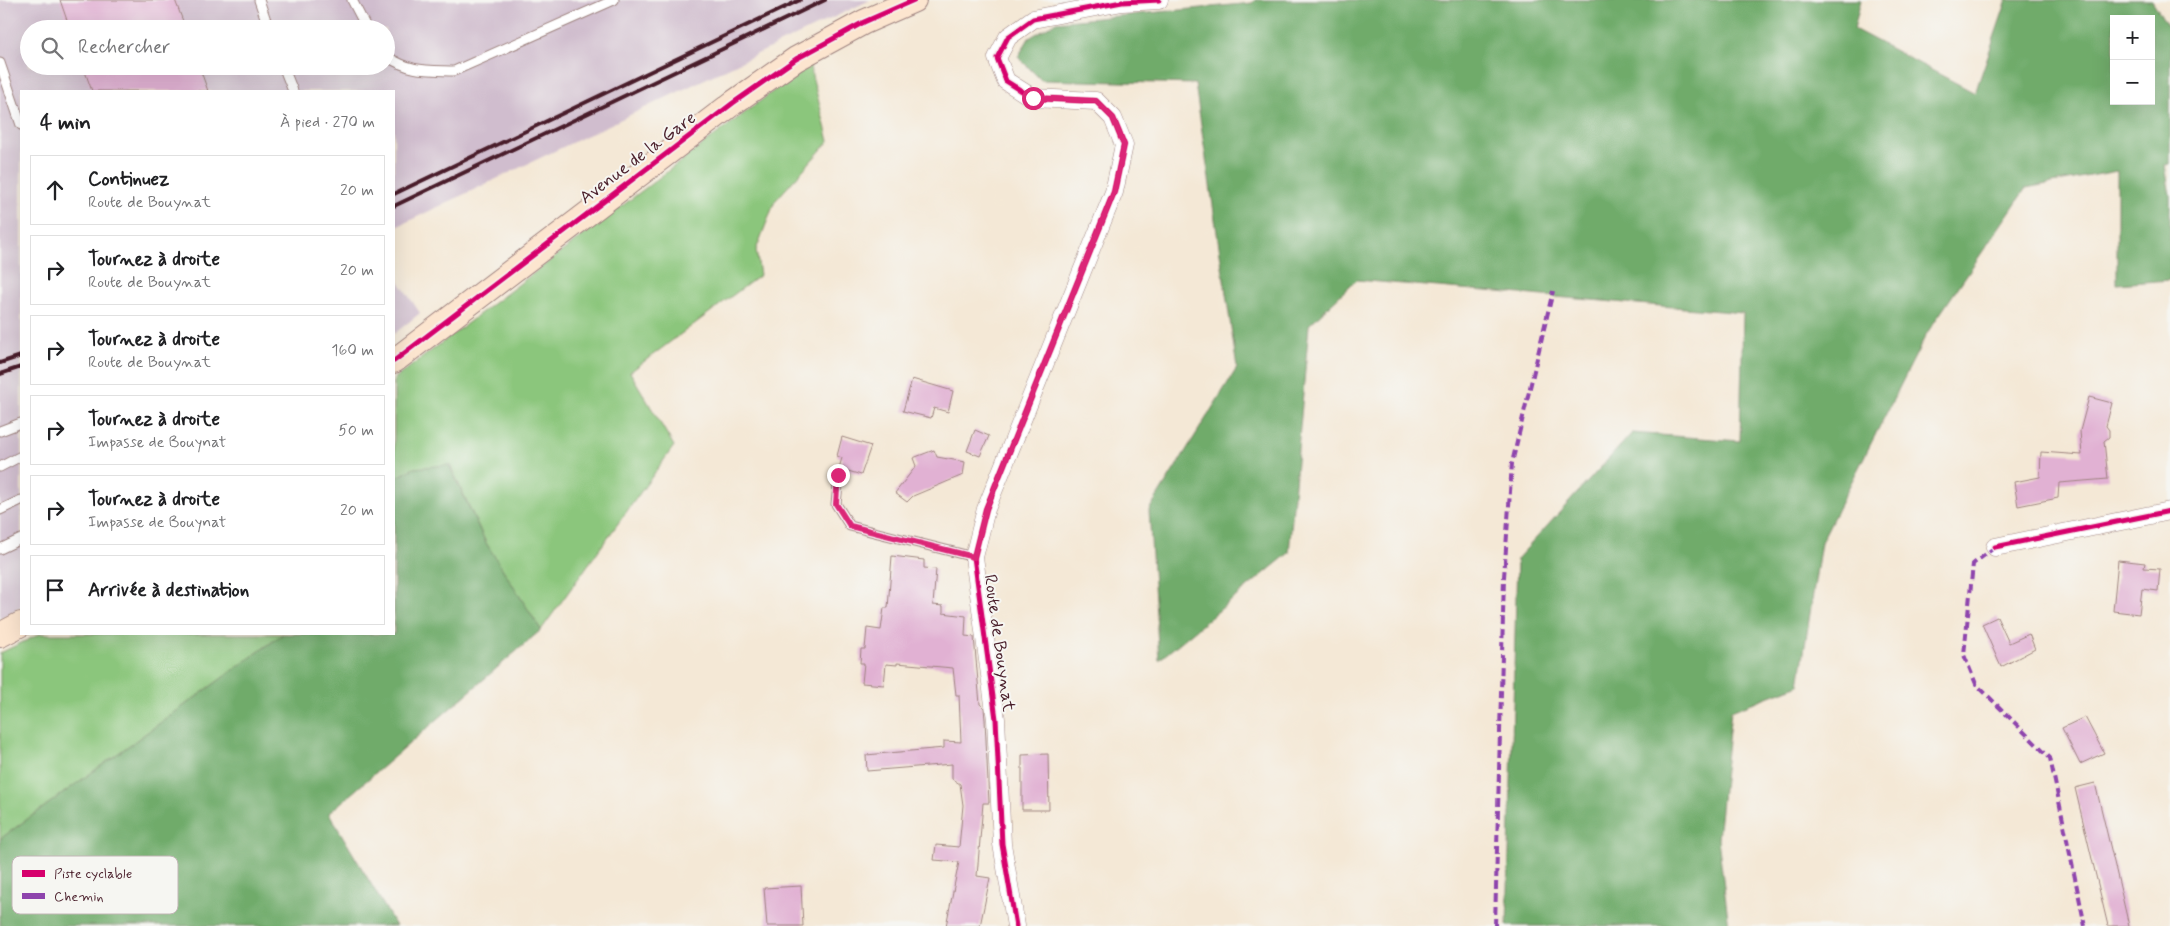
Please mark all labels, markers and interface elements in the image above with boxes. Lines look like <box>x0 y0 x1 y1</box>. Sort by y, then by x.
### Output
map controls <box>2110 15 2155 105</box>
button: + <box>2110 15 2155 60</box>
search box <box>20 20 395 75</box>
icon: search <box>38 34 66 62</box>
text: Rechercher <box>78 35 170 60</box>
button: − <box>2110 60 2155 105</box>
route start <box>1022 87 1045 110</box>
street label: Avenue de la Gare <box>575 106 701 210</box>
text: 4 min <box>40 109 91 137</box>
text: À pied · 270 m <box>280 112 375 133</box>
text: Continuez <box>88 167 169 192</box>
icon: ahead <box>41 176 69 204</box>
text: 20 m <box>340 180 374 201</box>
text: Route de Bouynat <box>88 192 211 213</box>
text: Tournez à droite <box>88 247 220 272</box>
icon: right <box>41 256 69 284</box>
text: 20 m <box>340 260 374 281</box>
text: Route de Bouynat <box>88 272 211 293</box>
text: Tournez à droite <box>88 327 220 352</box>
icon: right <box>41 336 69 364</box>
text: 160 m <box>331 340 374 361</box>
text: Route de Bouynat <box>88 352 211 373</box>
text: Tournez à droite <box>88 407 220 432</box>
icon: right <box>41 416 69 444</box>
text: 50 m <box>338 420 374 441</box>
text: Impasse de Bouynat <box>88 432 226 453</box>
route end <box>827 464 850 487</box>
text: Tournez à droite <box>88 487 220 512</box>
icon: right <box>41 496 69 524</box>
text: 20 m <box>340 500 374 521</box>
text: Impasse de Bouynat <box>88 512 226 533</box>
street label: Route de Bouynat <box>977 573 1021 714</box>
icon: arrive <box>41 576 69 604</box>
text: Arrivée à destination <box>88 578 249 603</box>
legend <box>12 856 178 914</box>
text: Piste cyclable <box>54 865 132 883</box>
text: Chemin <box>54 888 104 906</box>

